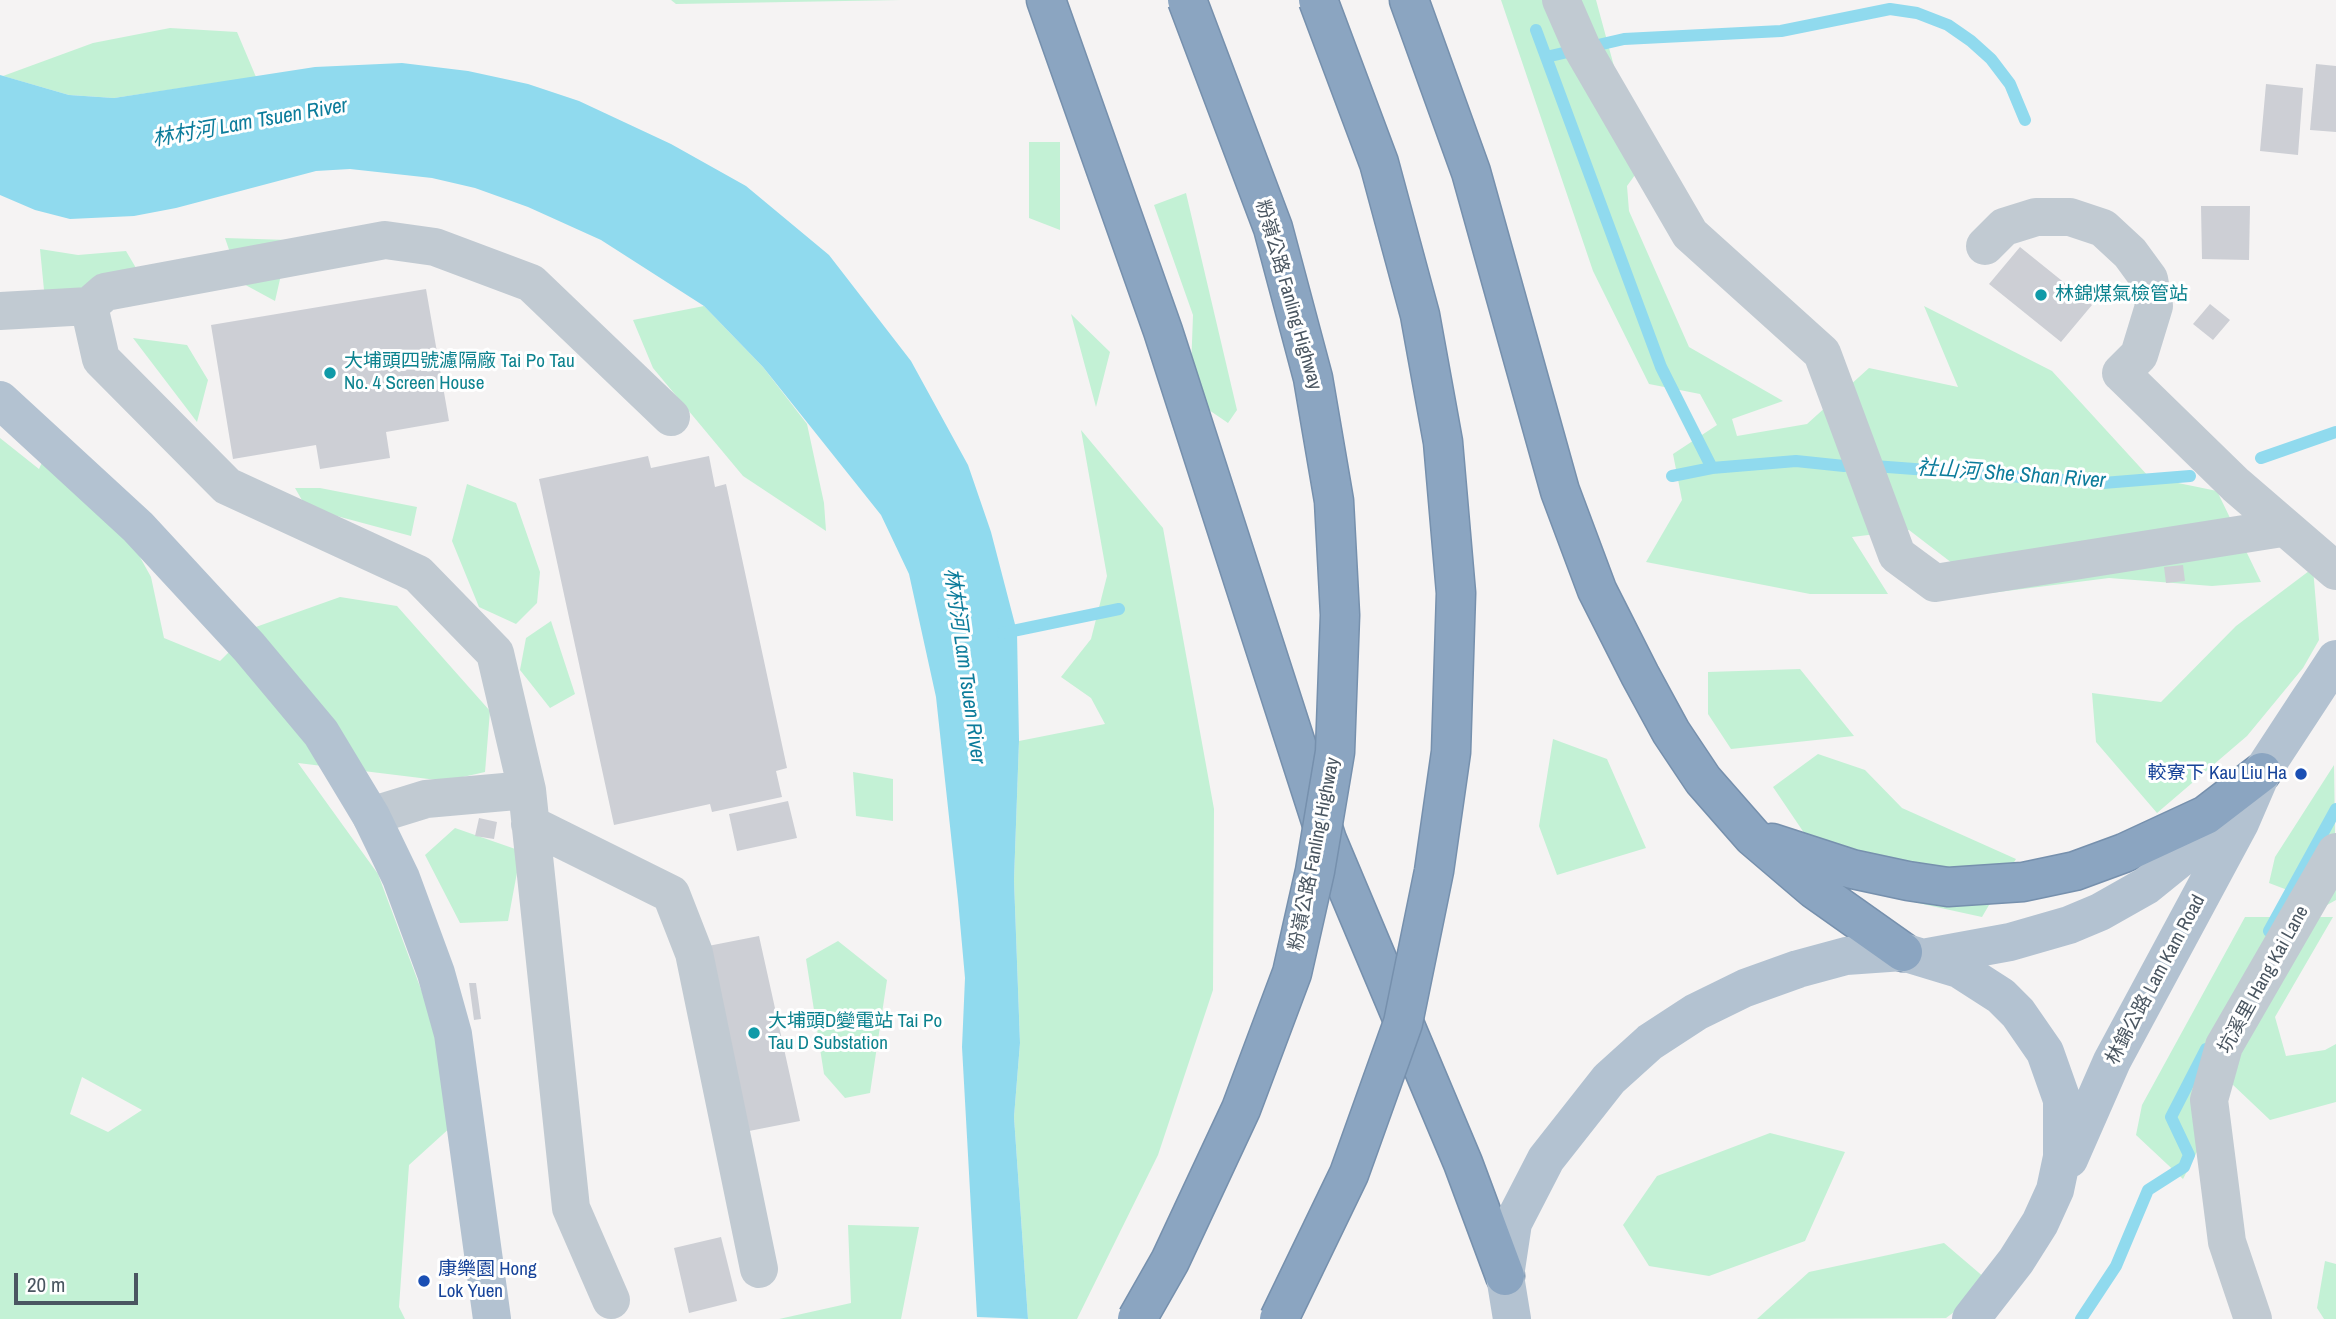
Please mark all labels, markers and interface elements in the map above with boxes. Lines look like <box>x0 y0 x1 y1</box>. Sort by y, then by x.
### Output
water label: 林村河 Lam Tsuen River <box>151 93 349 153</box>
street label: 粉嶺公路 Fanling Highway <box>1250 197 1326 393</box>
place label: 林錦煤氣檢管站 <box>2055 284 2188 306</box>
marker: 林錦煤氣檢管站 <box>2033 287 2049 303</box>
place label: 大埔頭四號濾隔廠 Tai Po Tau No. 4 Screen House <box>344 351 575 395</box>
marker: 大埔頭四號濾隔廠 Tai Po Tau No. 4 Screen House <box>322 365 338 381</box>
water label: 社山河 She Shan River <box>1916 456 2106 494</box>
water label: 林村河 Lam Tsuen River <box>938 566 990 766</box>
street label: 粉嶺公路 Fanling Highway <box>1285 755 1345 953</box>
place label: 較寮下 Kau Liu Ha <box>2148 763 2287 785</box>
marker: 較寮下 Kau Liu Ha <box>2293 766 2309 782</box>
street label: 林錦公路 Lam Kam Road <box>2102 891 2210 1069</box>
street label: 坑溪里 Hang Kai Lane <box>2214 902 2314 1058</box>
place label: 大埔頭D變電站 Tai Po Tau D Substation <box>768 1011 942 1055</box>
marker: 大埔頭D變電站 Tai Po Tau D Substation <box>746 1025 762 1041</box>
place label: 康樂園 Hong Lok Yuen <box>438 1259 537 1303</box>
scale bar <box>18 1260 142 1304</box>
text: 20 m <box>27 1270 65 1299</box>
marker: 康樂園 Hong Lok Yuen <box>416 1273 432 1289</box>

